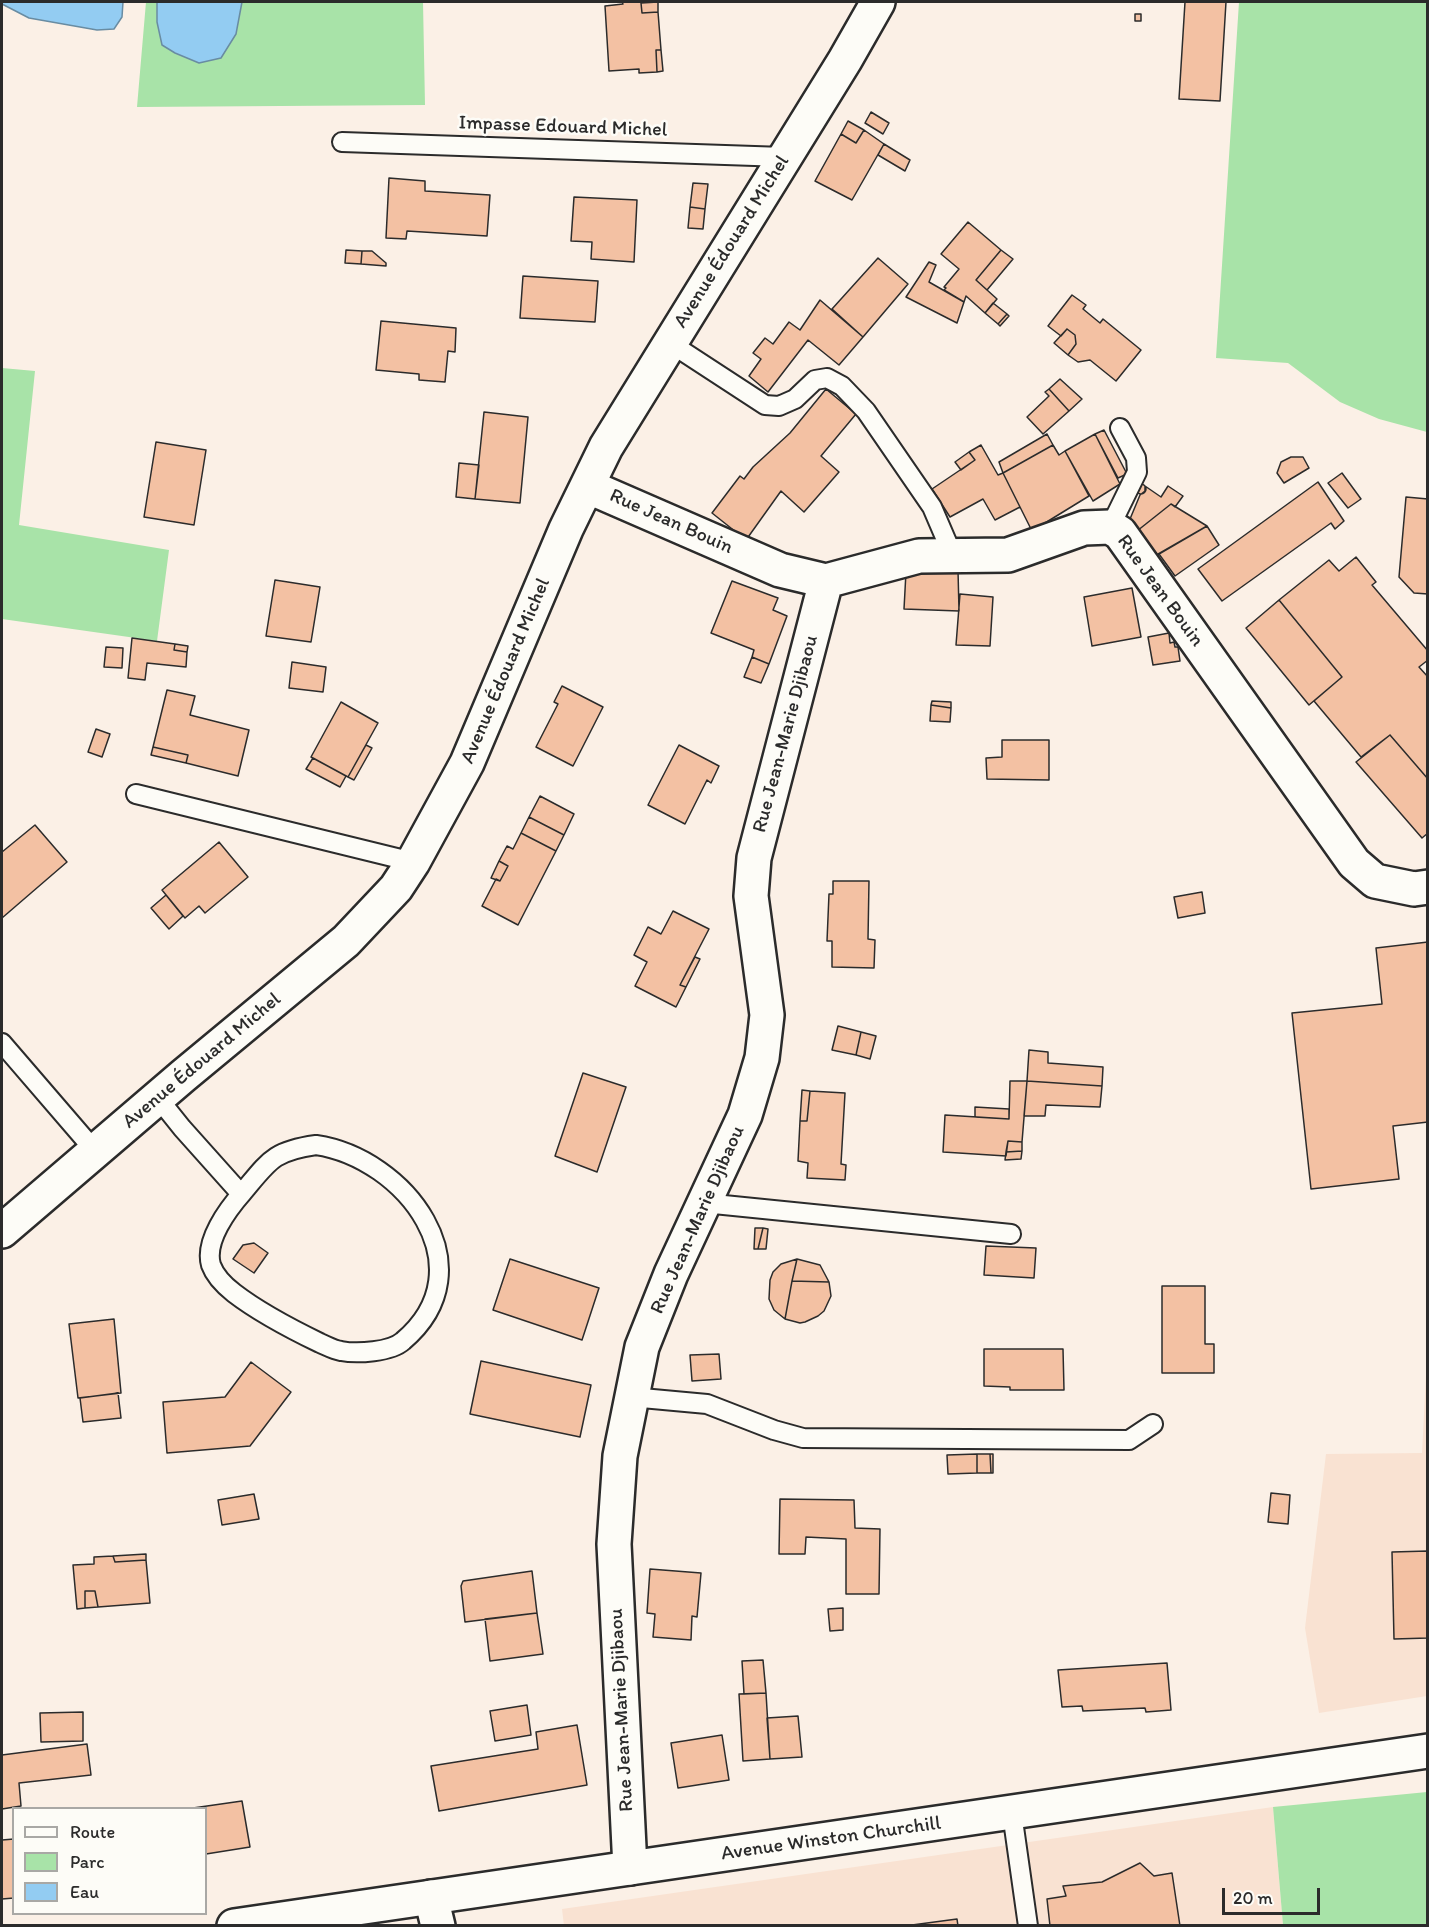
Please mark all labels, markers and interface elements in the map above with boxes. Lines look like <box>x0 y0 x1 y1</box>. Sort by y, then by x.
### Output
street label: Impasse Edouard Michel <box>458 111 668 143</box>
street label: Avenue Édouard Michel <box>669 151 795 333</box>
street label: Rue Jean Bouin <box>606 484 736 560</box>
street label: Rue Jean Bouin <box>1111 530 1209 652</box>
street label: Avenue Édouard Michel <box>456 575 556 767</box>
street label: Rue Jean-Marie Djibaou <box>748 633 824 835</box>
street label: Avenue Édouard Michel <box>118 988 286 1134</box>
street label: Rue Jean-Marie Djibaou <box>646 1122 750 1318</box>
street label: Rue Jean-Marie Djibaou <box>605 1608 639 1812</box>
legend <box>12 1807 207 1915</box>
street label: Avenue Winston Churchill <box>720 1812 942 1866</box>
text: Route <box>70 1821 115 1843</box>
text: Parc <box>70 1851 104 1873</box>
scale bar <box>1225 1876 1322 1914</box>
text: Eau <box>70 1881 99 1903</box>
text: 20 m <box>1233 1887 1273 1909</box>

